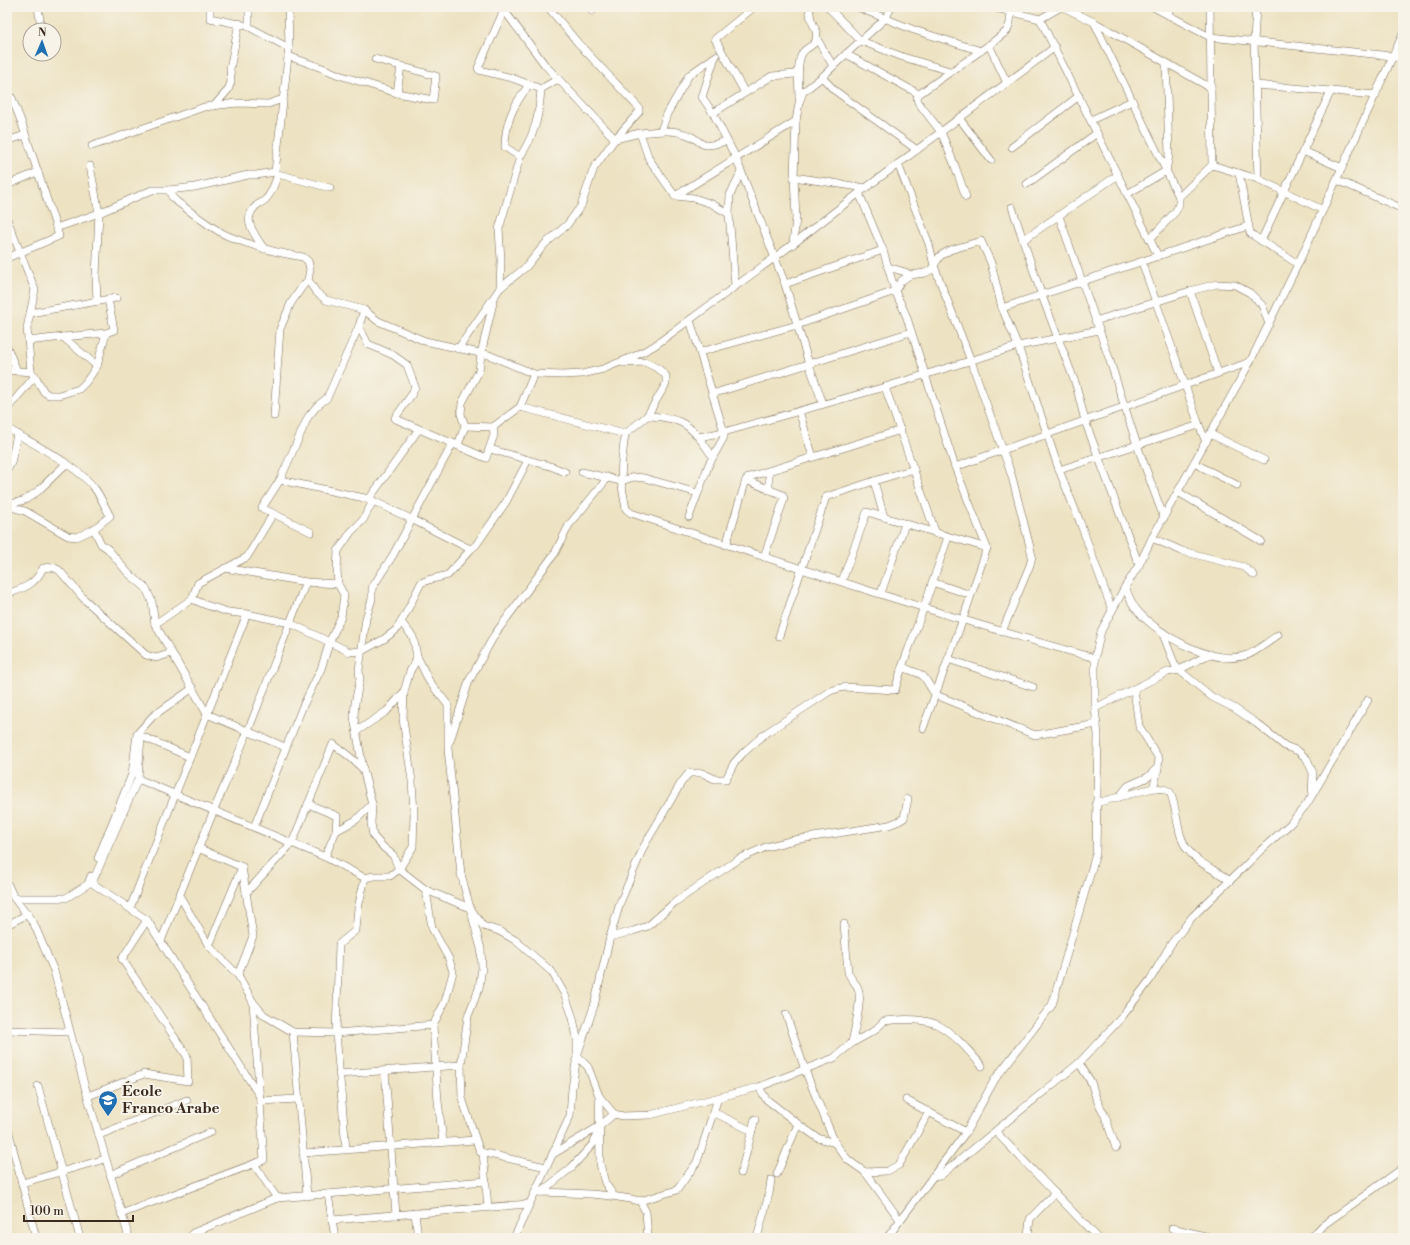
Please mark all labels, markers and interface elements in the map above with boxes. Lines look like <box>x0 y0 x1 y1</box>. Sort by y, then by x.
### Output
north arrow <box>22 22 62 62</box>
text: N <box>38 26 47 40</box>
place label: École Franco Arabe <box>122 1081 220 1118</box>
school or university icon: École Franco Arabe <box>97 1089 119 1117</box>
scale bar <box>24 1197 133 1223</box>
text: 100 m <box>30 1204 64 1219</box>

